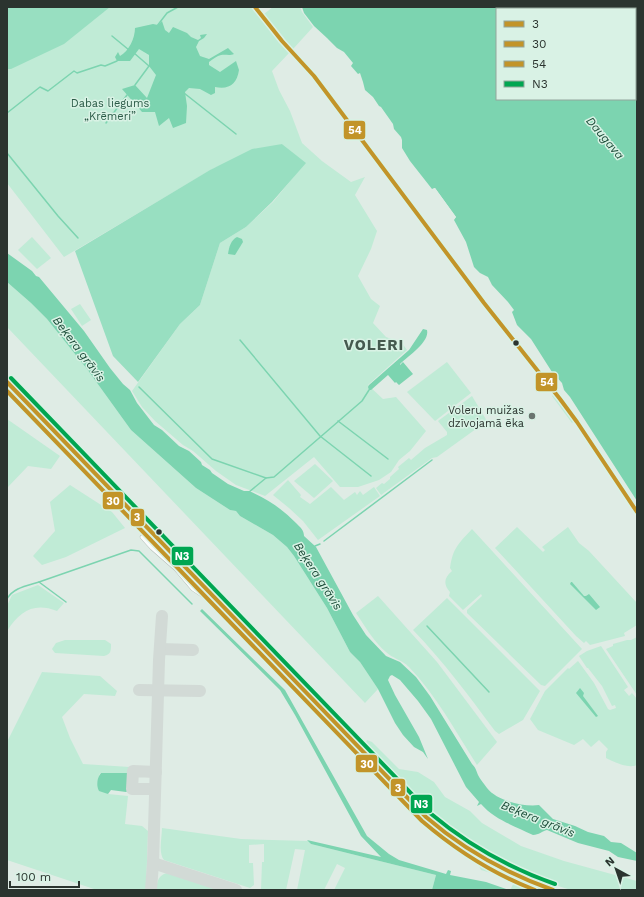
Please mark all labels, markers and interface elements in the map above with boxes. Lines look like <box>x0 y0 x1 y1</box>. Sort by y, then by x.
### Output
legend <box>496 8 636 100</box>
text: 3 <box>532 17 539 31</box>
text: 30 <box>532 37 546 51</box>
text: 54 <box>532 57 546 71</box>
text: N3 <box>532 77 548 91</box>
park label: Dabas liegums „Krēmeri” <box>71 97 149 123</box>
water label: Daugava <box>583 114 627 163</box>
line badge: 54 <box>343 120 366 140</box>
text: 54 <box>348 124 362 137</box>
water label: Beķera grāvis <box>50 314 108 384</box>
district label: VOLERI <box>344 336 404 354</box>
unlabelled marker <box>511 338 521 348</box>
line badge: 54 <box>535 372 558 392</box>
text: 54 <box>540 376 554 389</box>
place label: Voleru muižas dzīvojamā ēka <box>448 404 524 430</box>
marker: Voleru muižas dzīvojamā ēka <box>527 411 537 421</box>
line badge: 30 <box>102 491 124 510</box>
text: 30 <box>106 495 120 508</box>
line badge: 3 <box>130 508 145 527</box>
text: 3 <box>134 511 141 524</box>
unlabelled marker <box>154 527 164 537</box>
water label: Beķera grāvis <box>291 539 345 613</box>
line badge: N3 <box>171 546 194 566</box>
text: N3 <box>175 550 190 563</box>
line badge: 30 <box>355 754 378 773</box>
text: 30 <box>360 758 374 771</box>
line badge: 3 <box>390 778 406 797</box>
text: 3 <box>395 782 402 795</box>
line badge: N3 <box>410 794 433 814</box>
text: N3 <box>414 798 429 811</box>
water label: Beķera grāvis <box>499 798 577 840</box>
north arrow <box>596 849 636 889</box>
text: N <box>603 854 617 869</box>
scale bar <box>10 863 79 889</box>
text: 100 m <box>16 870 51 884</box>

